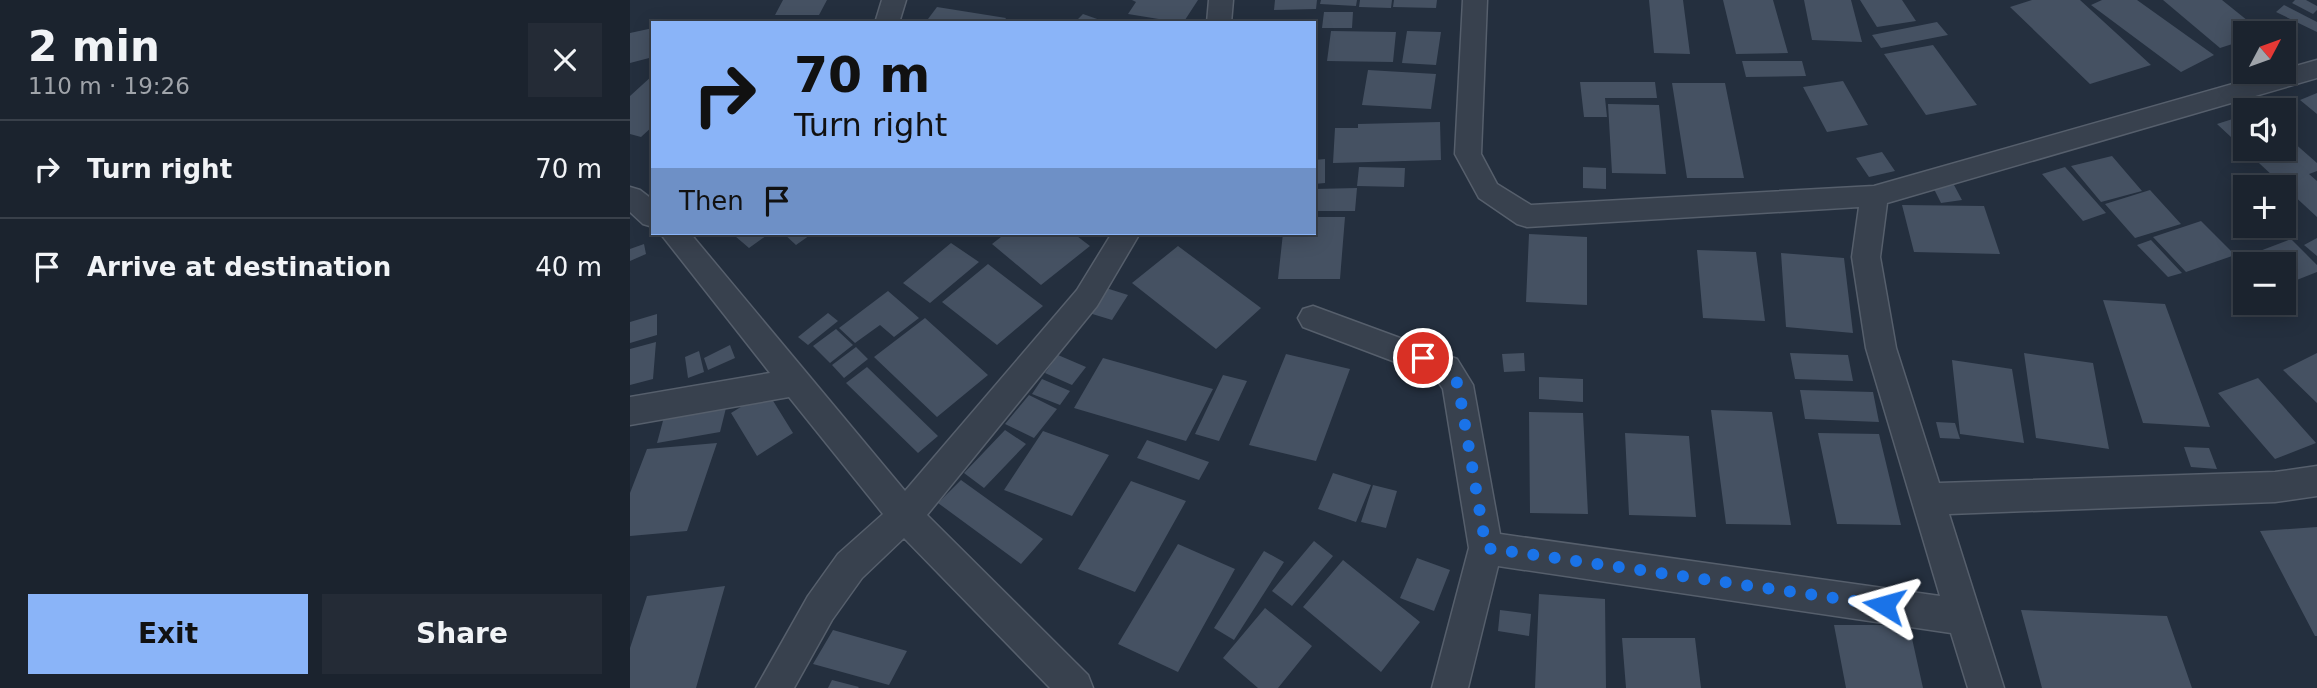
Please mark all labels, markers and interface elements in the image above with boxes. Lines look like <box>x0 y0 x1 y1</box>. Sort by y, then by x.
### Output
north arrow <box>2233 21 2296 84</box>
map controls <box>2233 21 2296 315</box>
text: 2 min <box>28 22 160 71</box>
button: close <box>528 23 602 97</box>
text: 70 m <box>794 47 930 104</box>
icon: right <box>679 49 770 140</box>
text: 110 m · 19:26 <box>28 73 190 99</box>
button: sound <box>2233 98 2296 161</box>
text: Turn right <box>794 106 947 144</box>
icon: right <box>28 150 66 188</box>
text: Turn right <box>87 154 232 184</box>
text: 70 m <box>535 154 602 184</box>
button: + <box>2233 175 2296 238</box>
icon: arrive <box>758 182 796 220</box>
text: Then <box>679 186 744 216</box>
icon: arrive <box>28 248 66 286</box>
text: Arrive at destination <box>87 252 391 282</box>
text: 40 m <box>535 252 602 282</box>
button: − <box>2233 252 2296 315</box>
pin <box>1393 328 1453 388</box>
icon: arrive <box>1404 339 1442 377</box>
position arrow <box>1847 568 1921 642</box>
button: Exit <box>28 594 308 674</box>
button: Share <box>322 594 602 674</box>

